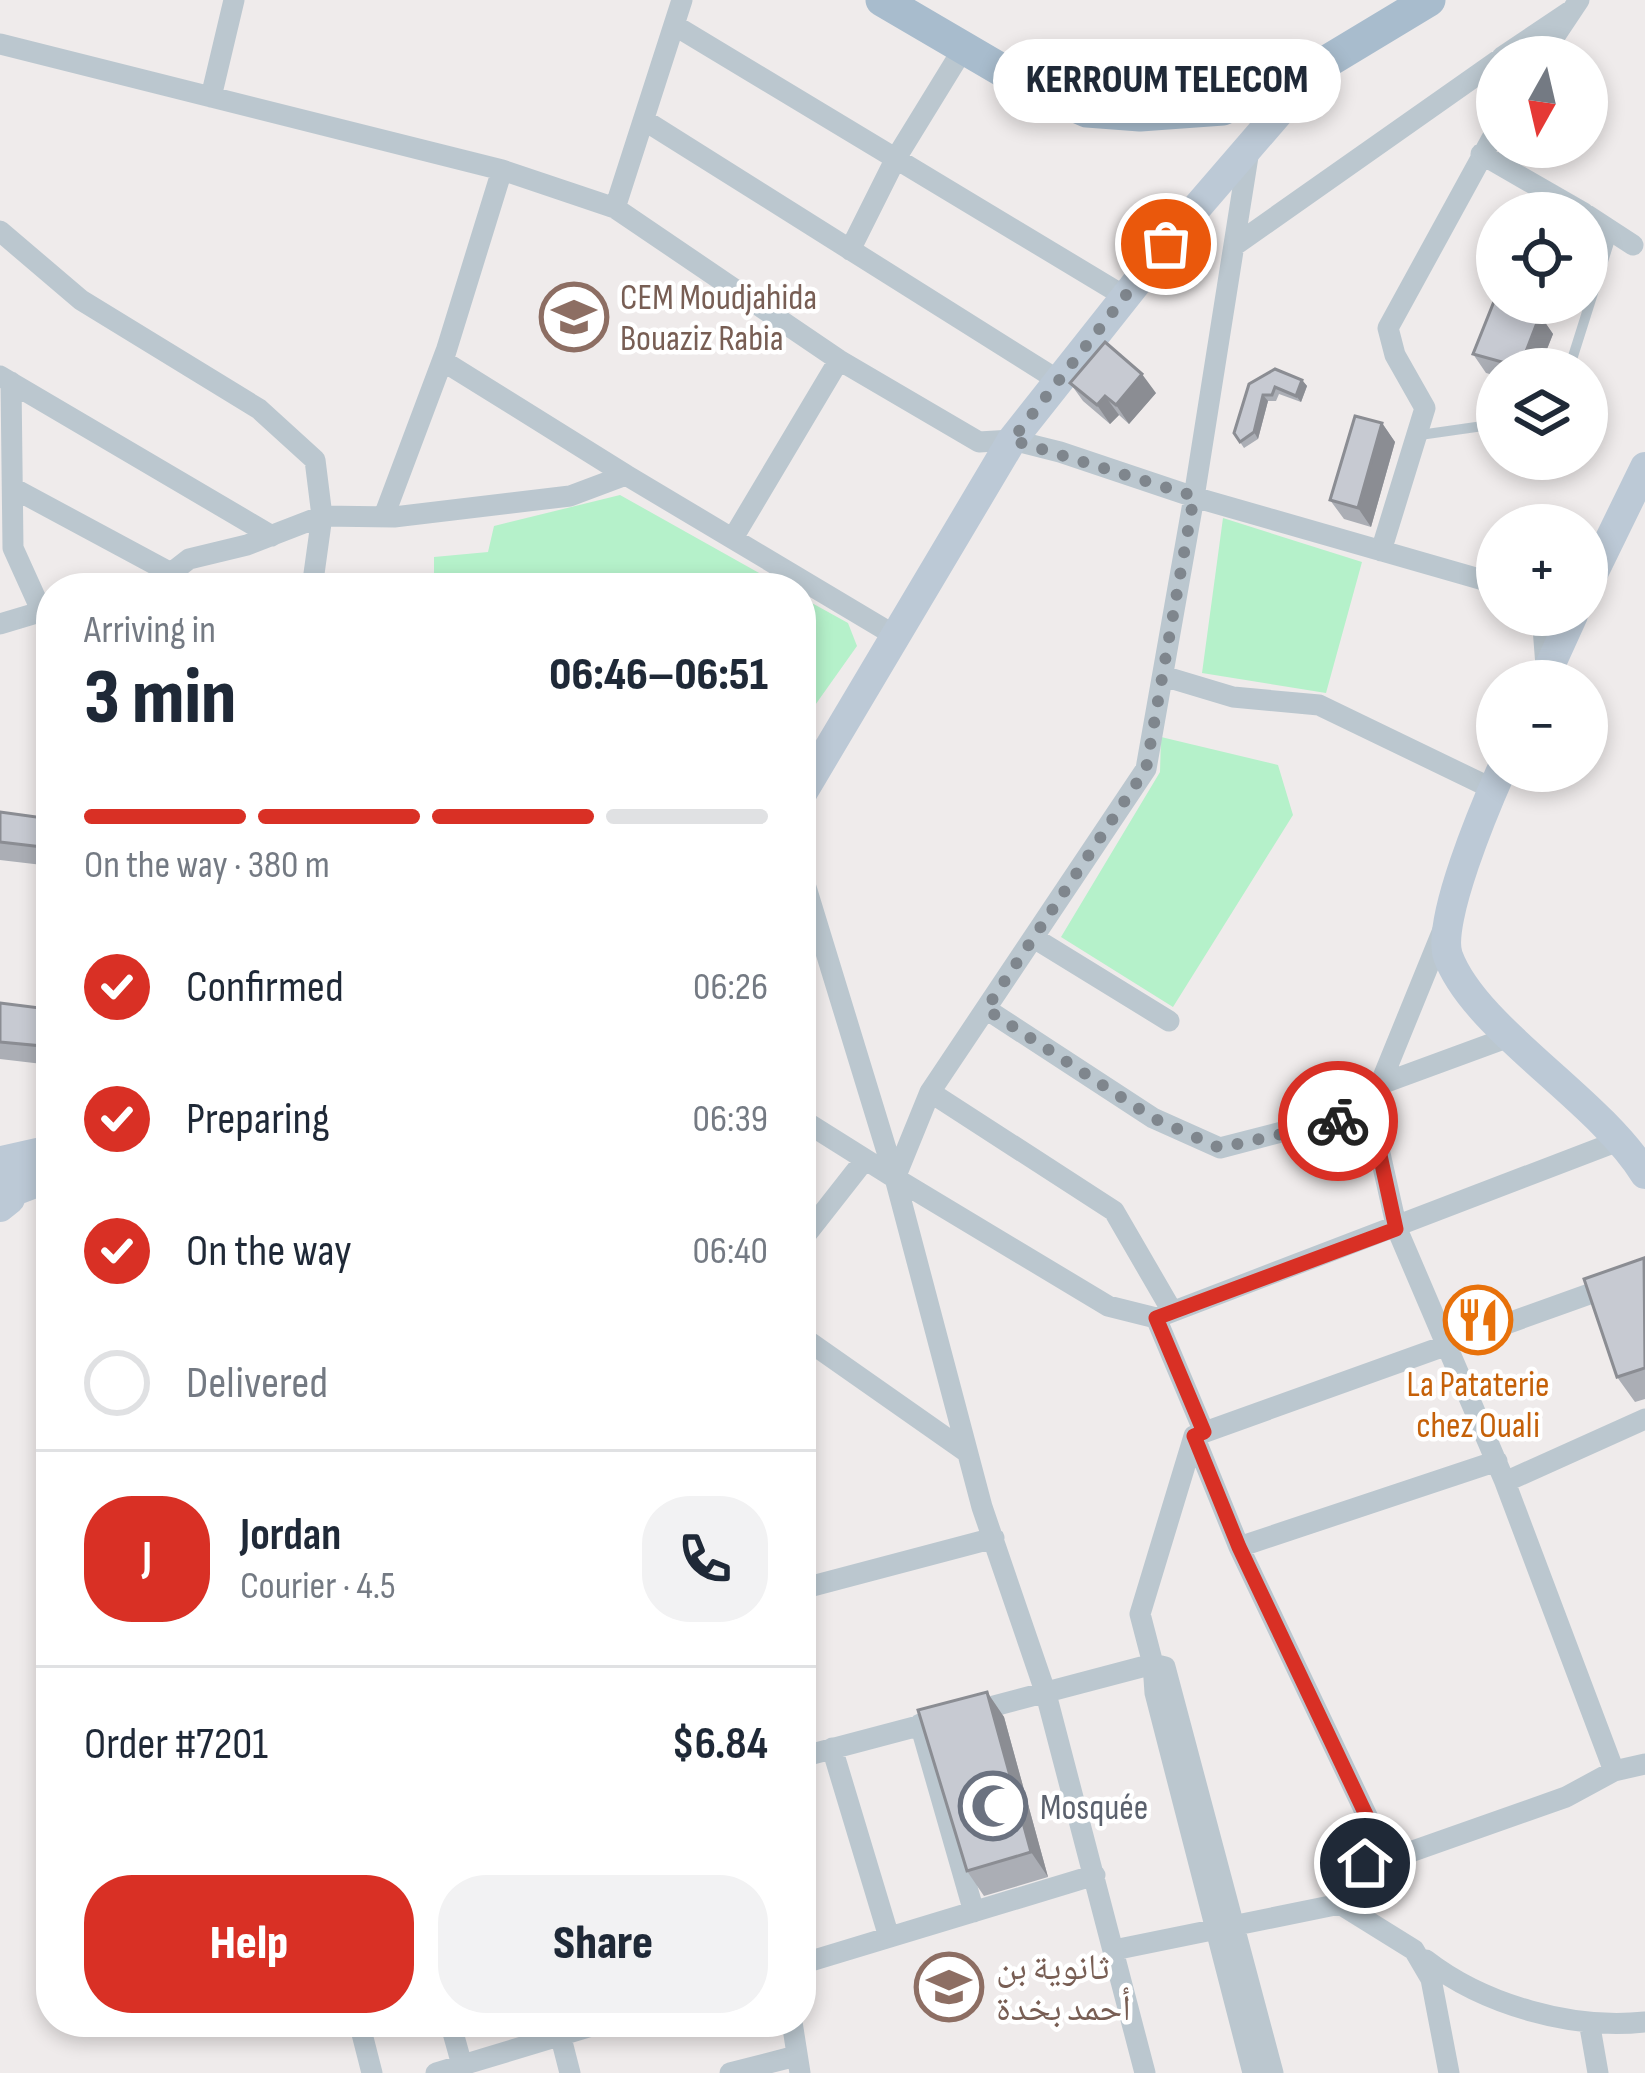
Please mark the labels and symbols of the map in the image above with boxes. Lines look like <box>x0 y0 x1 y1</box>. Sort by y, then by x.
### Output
north arrow <box>1476 36 1608 168</box>
callout: KERROUM TELECOM <box>992 40 1340 124</box>
pin <box>1115 193 1217 295</box>
place label: CEM Moudjahida Bouaziz Rabia <box>620 277 817 361</box>
school or university icon: CEM Moudjahida Bouaziz Rabia <box>539 282 609 352</box>
courier <box>1278 1061 1398 1181</box>
restaurant icon: La Pataterie chez Ouali <box>1443 1285 1513 1355</box>
place label: La Pataterie chez Ouali <box>1407 1364 1549 1448</box>
mosque icon: Mosquée <box>958 1771 1028 1841</box>
place label: Mosquée <box>1040 1787 1148 1830</box>
pin <box>1314 1812 1416 1914</box>
place label: ثانوية بن أحمد بخدة <box>996 1947 1131 2031</box>
school or university icon: ثانوية بن أحمد بخدة <box>914 1952 984 2022</box>

